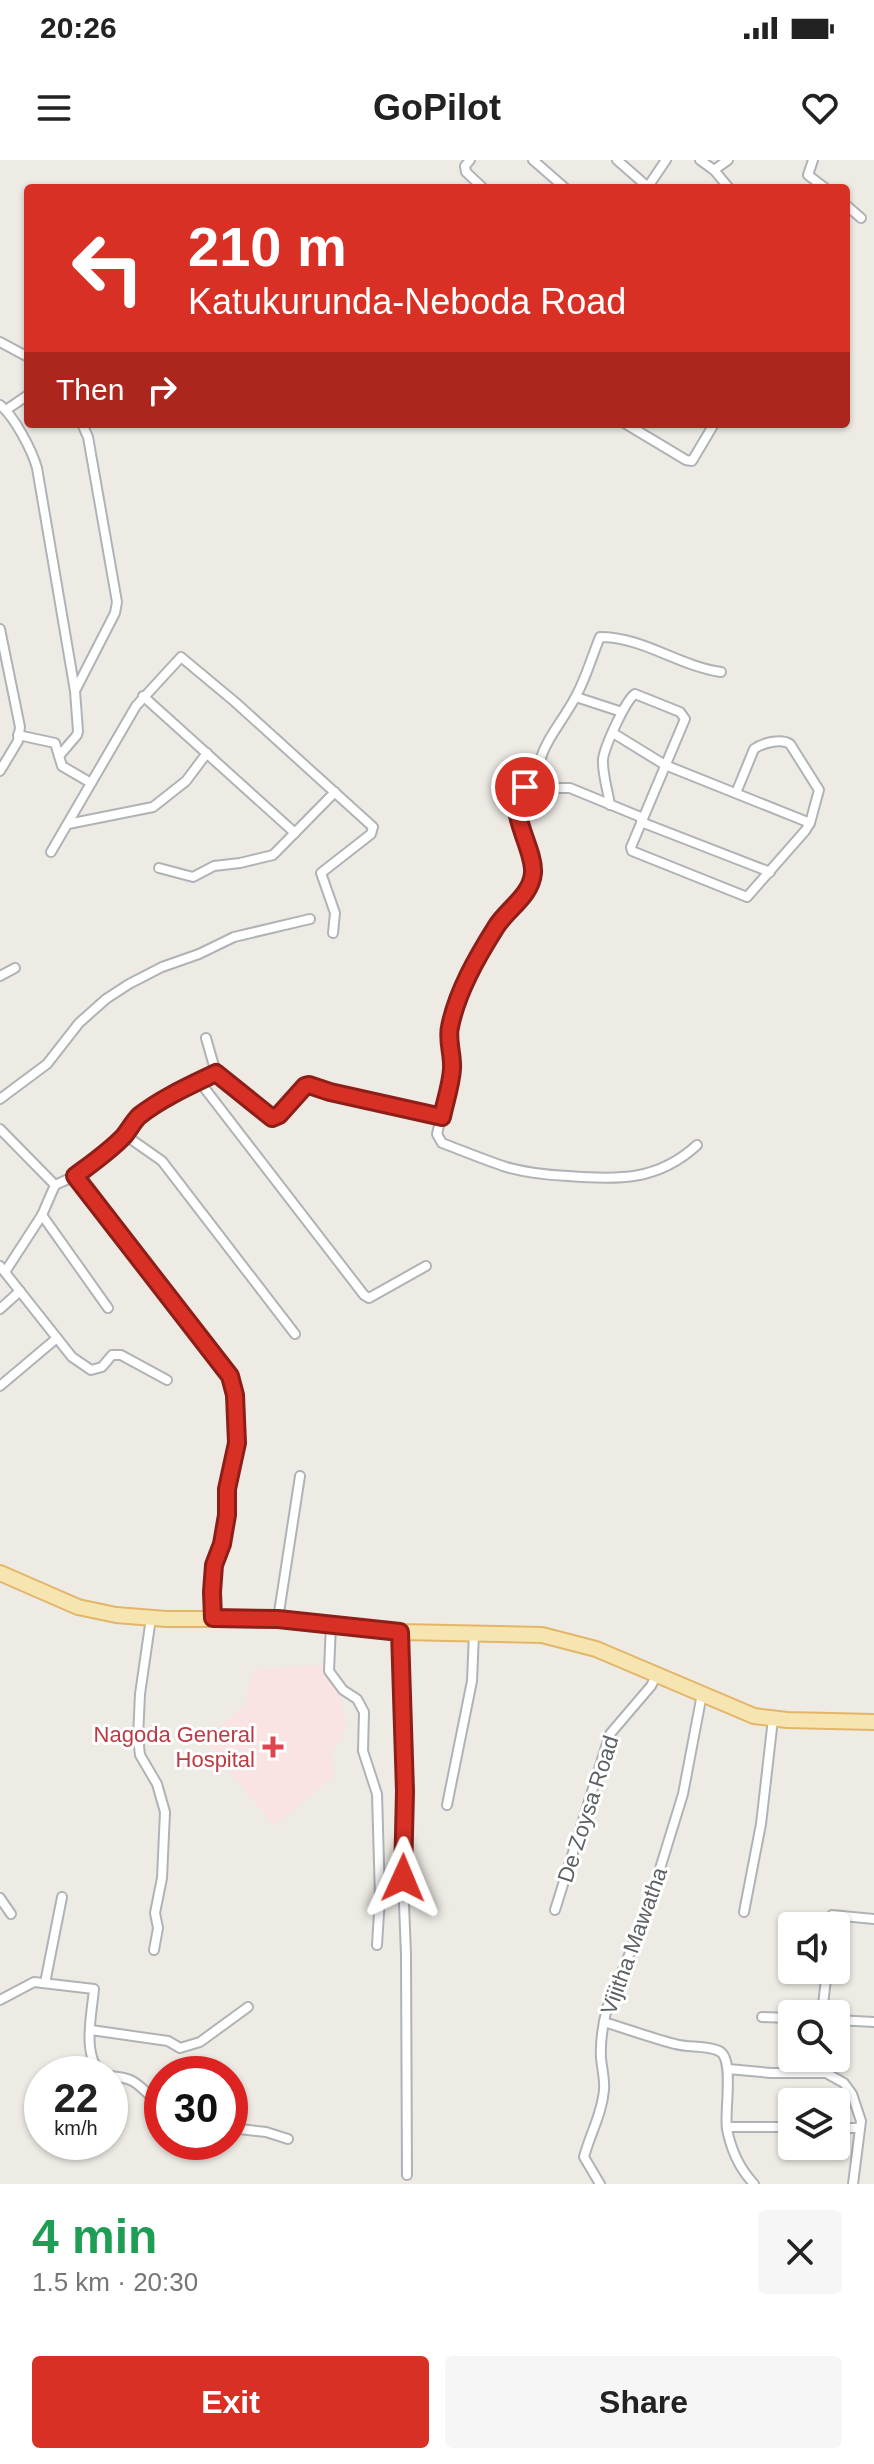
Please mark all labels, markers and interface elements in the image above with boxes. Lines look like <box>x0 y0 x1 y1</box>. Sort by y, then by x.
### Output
text: 20:26 <box>40 11 117 44</box>
icon: menu <box>32 86 76 130</box>
icon: heart <box>798 86 842 130</box>
text: GoPilot <box>373 87 501 128</box>
text: 210 m <box>188 215 347 278</box>
icon: left <box>56 216 160 320</box>
text: Katukurunda-Neboda Road <box>188 281 626 322</box>
icon: right <box>140 368 184 412</box>
text: Then <box>56 373 124 406</box>
pin <box>491 753 559 821</box>
icon: arrive <box>503 765 547 809</box>
place label: Nagoda General Hospital <box>94 1722 255 1772</box>
street label: De Zoysa Road <box>552 1732 624 1886</box>
marker: Nagoda General Hospital <box>262 1736 284 1758</box>
position arrow <box>361 1836 445 1920</box>
street label: Vijitha Mawatha <box>596 1863 672 2018</box>
map controls <box>778 1912 850 2160</box>
button: sound <box>778 1912 850 1984</box>
button: search <box>778 2000 850 2072</box>
speed limit sign: 30 <box>144 2056 248 2160</box>
text: 22 <box>54 2076 98 2120</box>
button: layers <box>778 2088 850 2160</box>
text: km/h <box>54 2117 98 2139</box>
text: 4 min <box>32 2210 157 2263</box>
button: close <box>758 2210 842 2294</box>
text: 1.5 km · 20:30 <box>32 2267 198 2297</box>
button: Exit <box>32 2356 429 2448</box>
button: Share <box>445 2356 842 2448</box>

